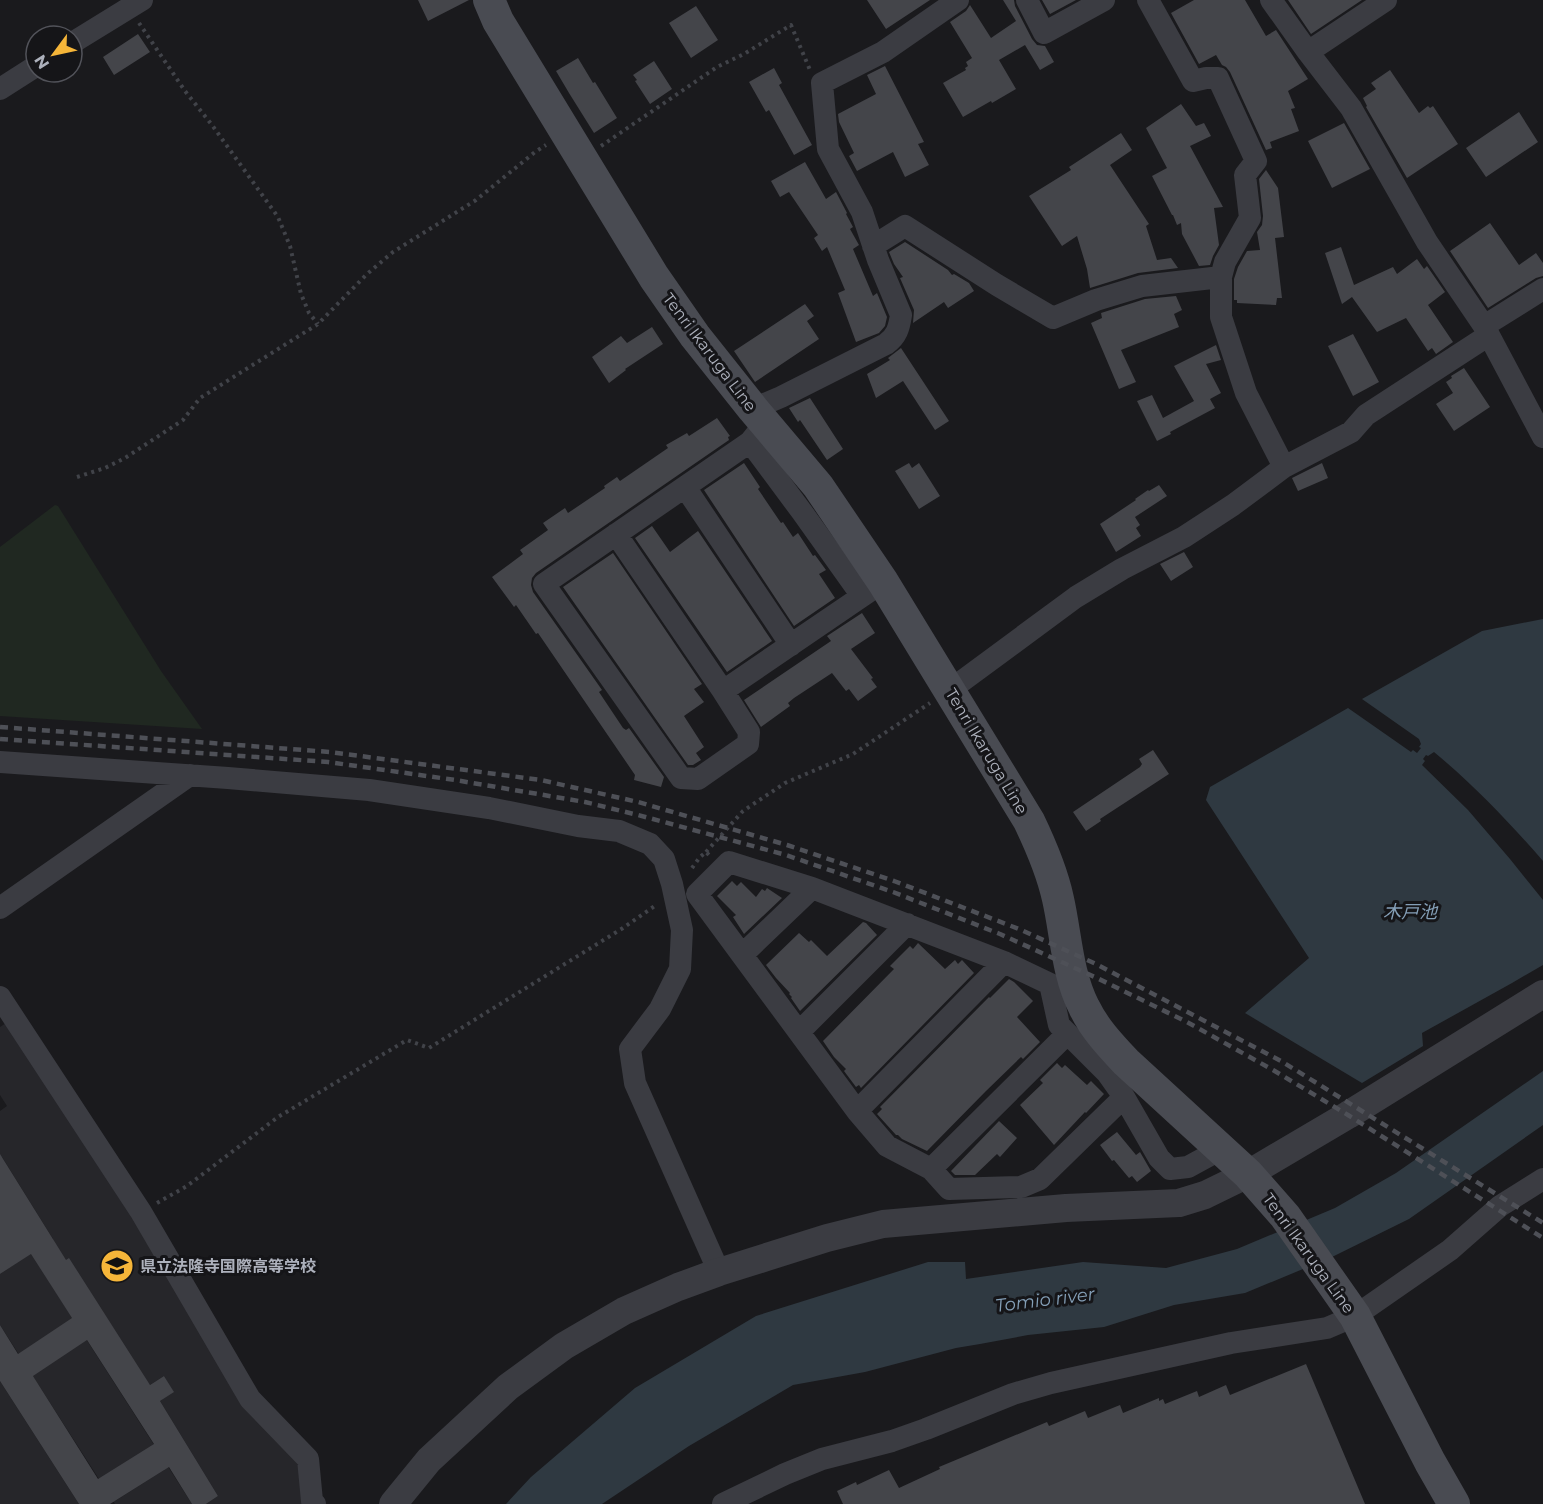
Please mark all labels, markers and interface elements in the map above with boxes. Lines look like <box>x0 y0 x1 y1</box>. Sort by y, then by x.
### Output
north arrow <box>24 24 84 84</box>
text: N <box>30 51 53 72</box>
street label: Tenri Ikaruga Line <box>659 289 760 415</box>
street label: Tenri Ikaruga Line <box>942 685 1032 818</box>
water label: 木戸池 <box>1383 901 1439 923</box>
street label: Tenri Ikaruga Line <box>1259 1190 1358 1317</box>
school or university icon: 県立法隆寺国際高等学校 <box>99 1248 135 1284</box>
place label: 県立法隆寺国際高等学校 <box>140 1257 316 1276</box>
water label: Tomio river <box>994 1283 1097 1317</box>

